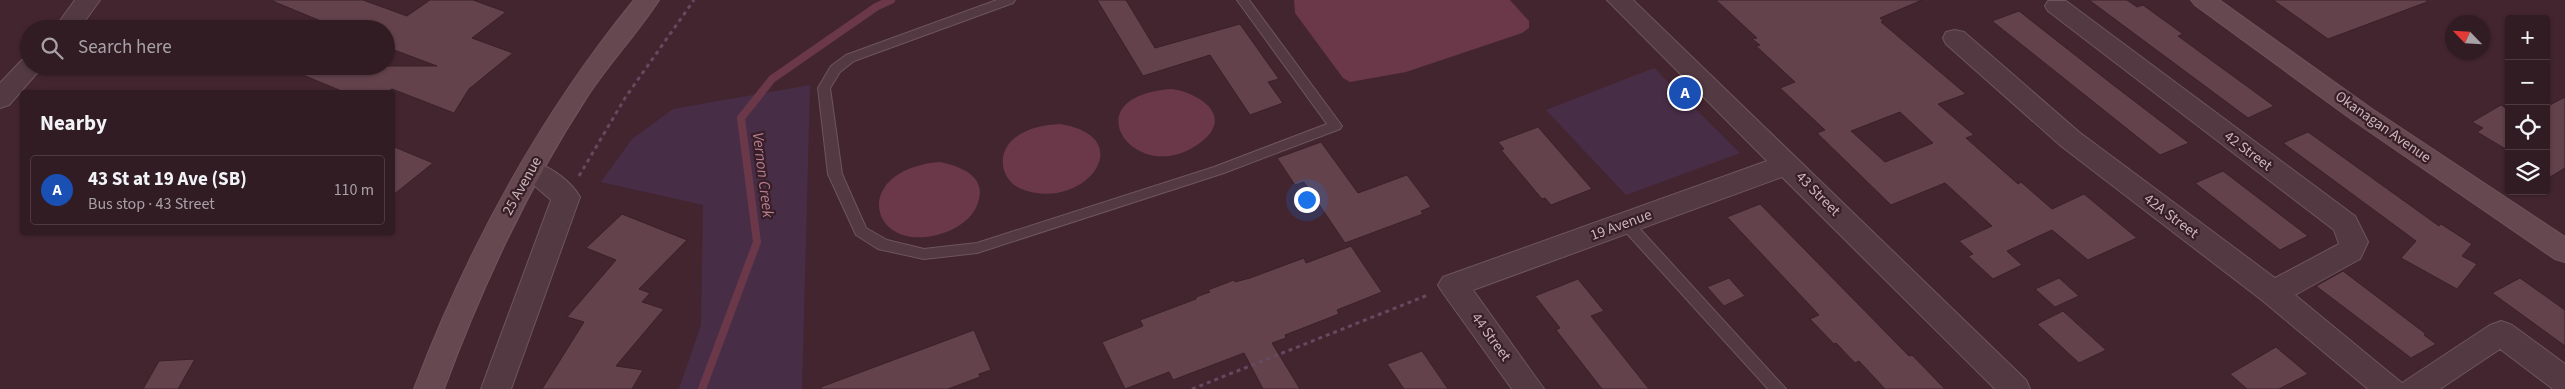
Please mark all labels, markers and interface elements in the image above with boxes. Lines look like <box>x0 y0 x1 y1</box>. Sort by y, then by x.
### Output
north arrow <box>2445 15 2490 60</box>
map controls <box>2505 15 2550 195</box>
button: + <box>2505 15 2550 60</box>
search box <box>20 20 395 75</box>
icon: search <box>38 34 66 62</box>
text: Search here <box>78 34 172 61</box>
button: − <box>2505 60 2550 105</box>
pin: A <box>1669 74 1701 112</box>
street label: Okanagan Avenue <box>2331 86 2435 168</box>
button: locate <box>2505 105 2550 150</box>
text: Nearby <box>40 108 107 138</box>
street label: 42 Street <box>2220 126 2276 176</box>
water label: Vernon Creek <box>747 131 779 219</box>
button: layers <box>2505 150 2550 195</box>
street label: 25 Avenue <box>497 153 547 219</box>
text: 43 St at 19 Ave (SB) <box>88 166 247 193</box>
street label: 43 Street <box>1791 167 1845 221</box>
text: A <box>52 179 62 201</box>
text: 110 m <box>334 179 374 201</box>
your location <box>1294 187 1320 213</box>
street label: 42A Street <box>2139 188 2203 244</box>
text: Bus stop · 43 Street <box>88 193 215 215</box>
street label: 19 Avenue <box>1587 204 1655 246</box>
street label: 44 Street <box>1466 308 1516 366</box>

